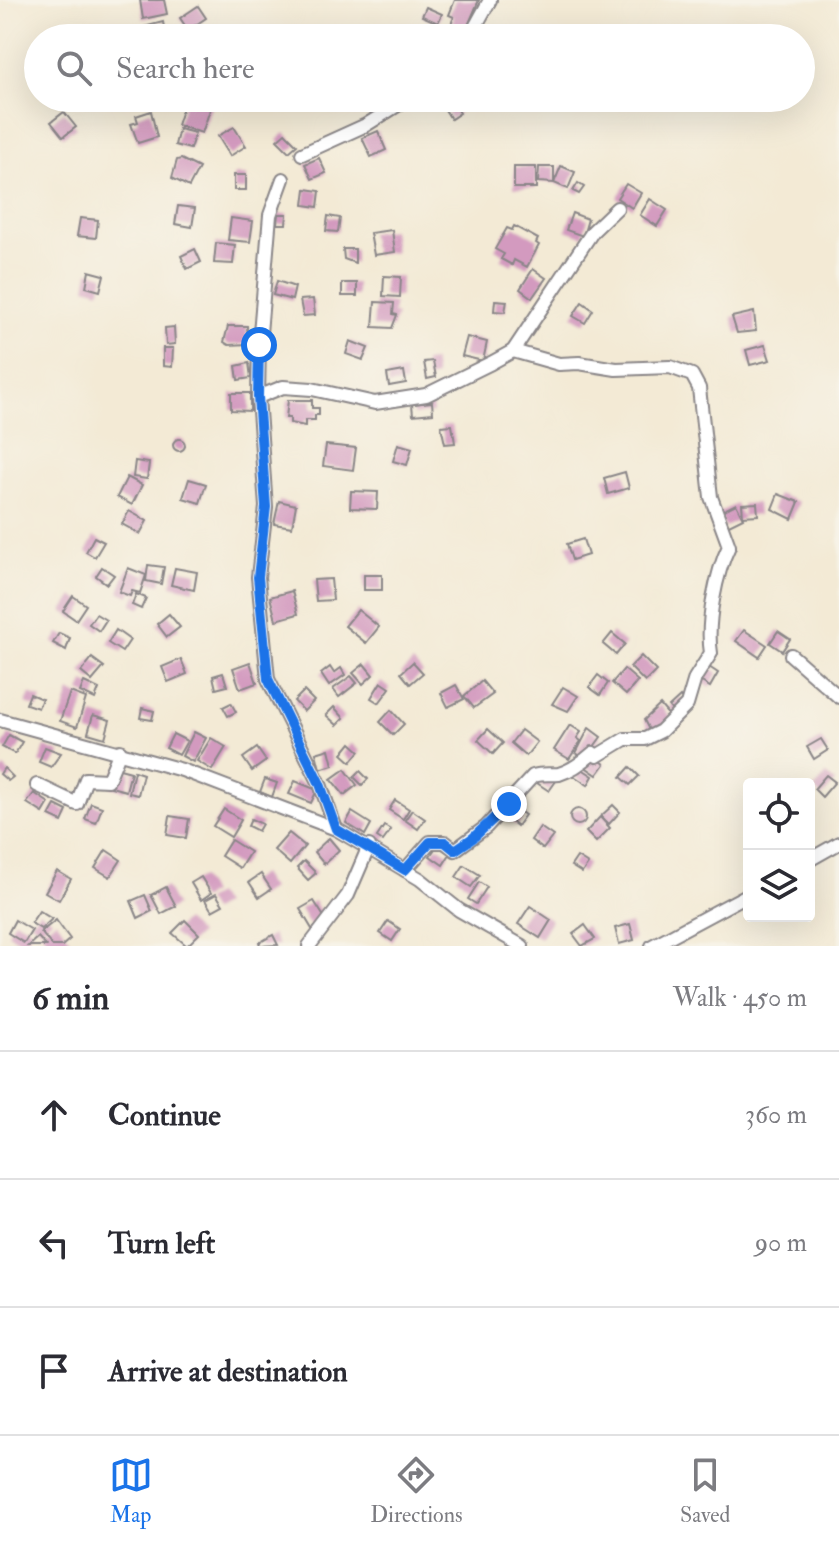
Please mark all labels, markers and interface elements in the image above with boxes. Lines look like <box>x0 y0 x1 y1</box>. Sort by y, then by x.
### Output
search box <box>24 24 815 112</box>
icon: search <box>52 46 96 90</box>
text: Search here <box>116 50 255 87</box>
route start <box>241 327 277 363</box>
map controls <box>743 778 815 922</box>
button: locate <box>743 778 815 850</box>
route end <box>491 786 527 822</box>
button: layers <box>743 850 815 922</box>
text: 6 min <box>32 977 109 1020</box>
text: Walk · 450 m <box>673 982 807 1014</box>
icon: ahead <box>32 1093 76 1137</box>
text: Continue <box>108 1097 221 1134</box>
text: 360 m <box>745 1099 807 1131</box>
icon: left <box>32 1221 76 1265</box>
text: Turn left <box>108 1225 215 1262</box>
text: 90 m <box>755 1227 807 1259</box>
icon: arrive <box>32 1349 76 1393</box>
text: Arrive at destination <box>108 1353 348 1390</box>
tab: Map <box>109 1453 153 1529</box>
tab: Directions <box>370 1453 463 1529</box>
tab: Saved <box>680 1453 730 1529</box>

